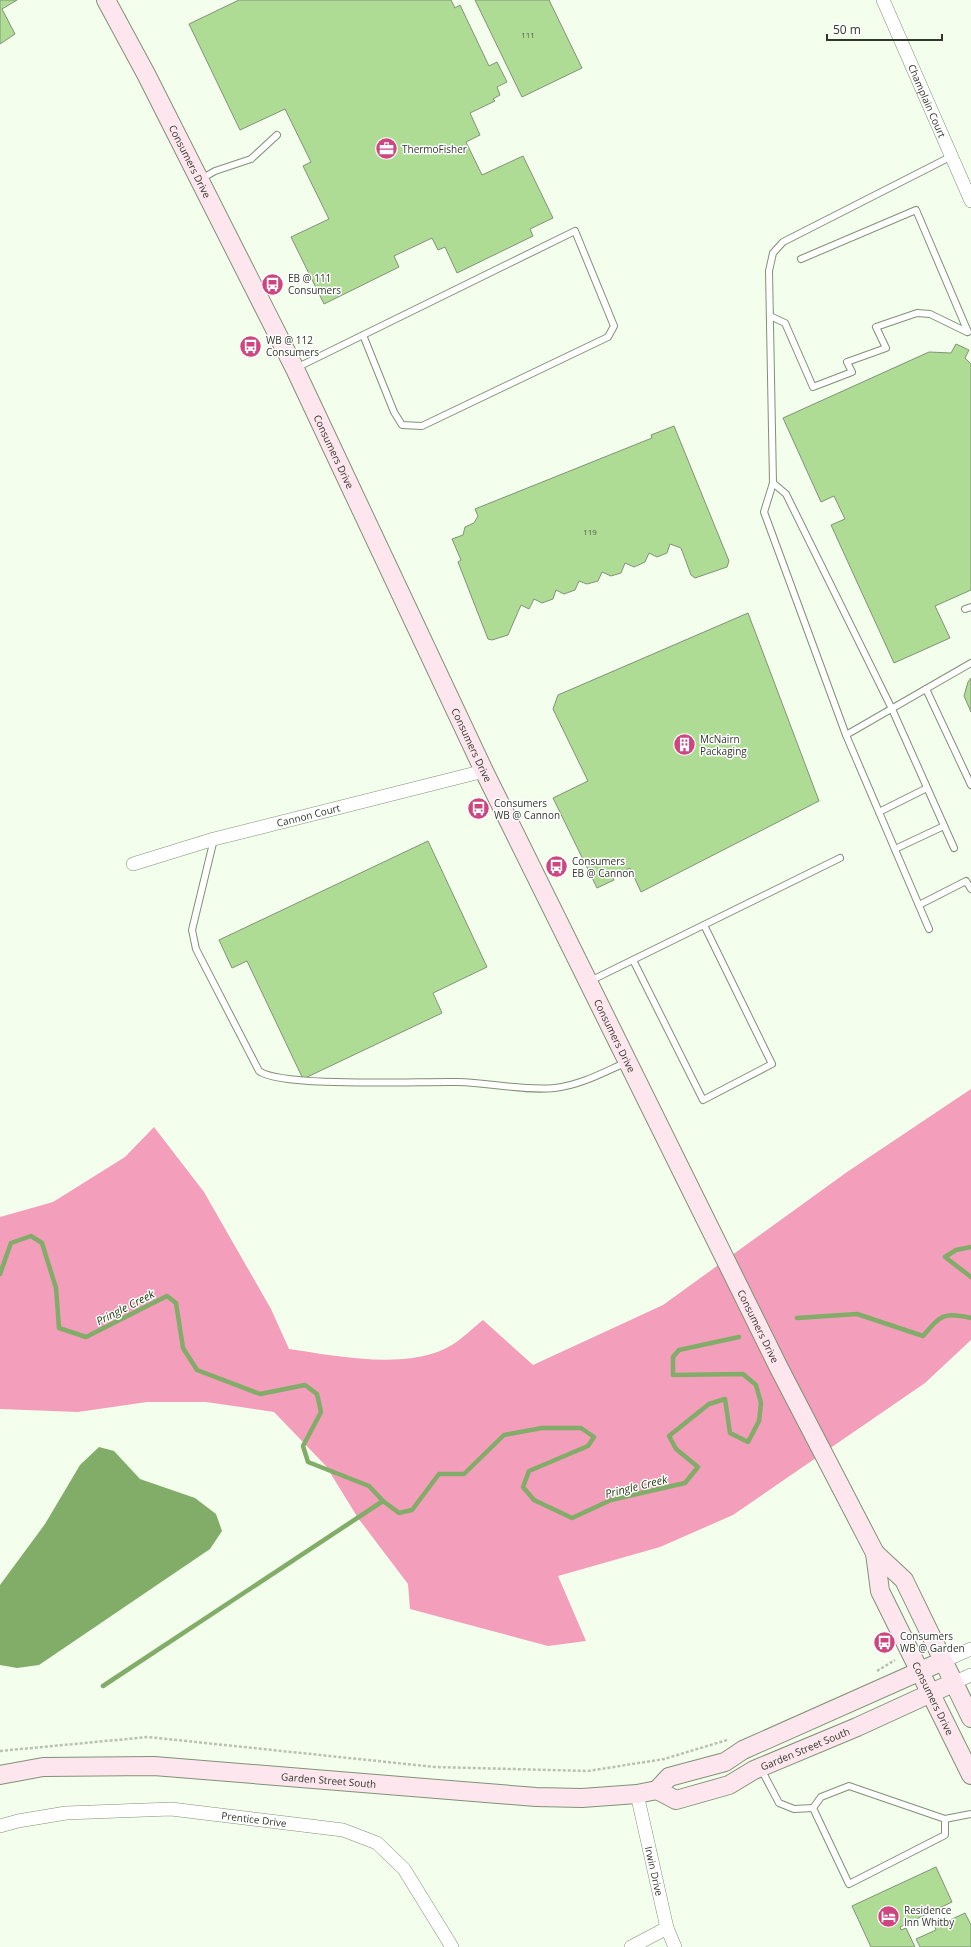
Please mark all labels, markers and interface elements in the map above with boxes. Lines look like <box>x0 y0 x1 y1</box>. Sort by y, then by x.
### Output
scale bar <box>827 16 942 42</box>
text: 50 m <box>833 21 861 38</box>
house number: 111 <box>521 29 535 40</box>
street label: Champlain Court <box>905 62 950 140</box>
street label: Consumers Drive <box>166 122 215 201</box>
office icon: ThermoFisher <box>374 136 400 162</box>
place label: ThermoFisher <box>402 142 467 156</box>
bus stop icon: EB @ 111 Consumers <box>259 271 285 297</box>
place label: EB @ 111 Consumers <box>288 271 341 297</box>
bus stop icon: WB @ 112 Consumers <box>238 333 264 359</box>
place label: WB @ 112 Consumers <box>266 333 319 359</box>
street label: Consumers Drive <box>310 412 357 491</box>
house number: 119 <box>583 526 597 537</box>
street label: Consumers Drive <box>448 706 495 785</box>
building icon: McNairn Packaging <box>671 732 697 758</box>
place label: McNairn Packaging <box>700 732 747 758</box>
bus stop icon: Consumers WB @ Cannon <box>465 796 491 822</box>
place label: Consumers WB @ Cannon <box>494 796 560 822</box>
street label: Cannon Court <box>275 800 342 830</box>
bus stop icon: Consumers EB @ Cannon <box>543 854 569 880</box>
place label: Consumers EB @ Cannon <box>572 854 634 880</box>
street label: Consumers Drive <box>591 997 639 1075</box>
water label: Pringle Creek <box>93 1286 157 1328</box>
street label: Consumers Drive <box>734 1287 783 1366</box>
water label: Pringle Creek <box>603 1471 669 1501</box>
bus stop icon: Consumers WB @ Garden <box>872 1629 898 1655</box>
place label: Consumers WB @ Garden <box>900 1629 965 1655</box>
street label: Consumers Drive <box>909 1659 957 1738</box>
street label: Garden Street South <box>758 1724 852 1774</box>
street label: Garden Street South <box>281 1769 377 1791</box>
street label: Prentice Drive <box>221 1808 288 1830</box>
street label: Irwin Drive <box>642 1845 667 1898</box>
hotel icon: Residence Inn Whitby <box>876 1903 902 1929</box>
place label: Residence Inn Whitby <box>904 1903 955 1929</box>

